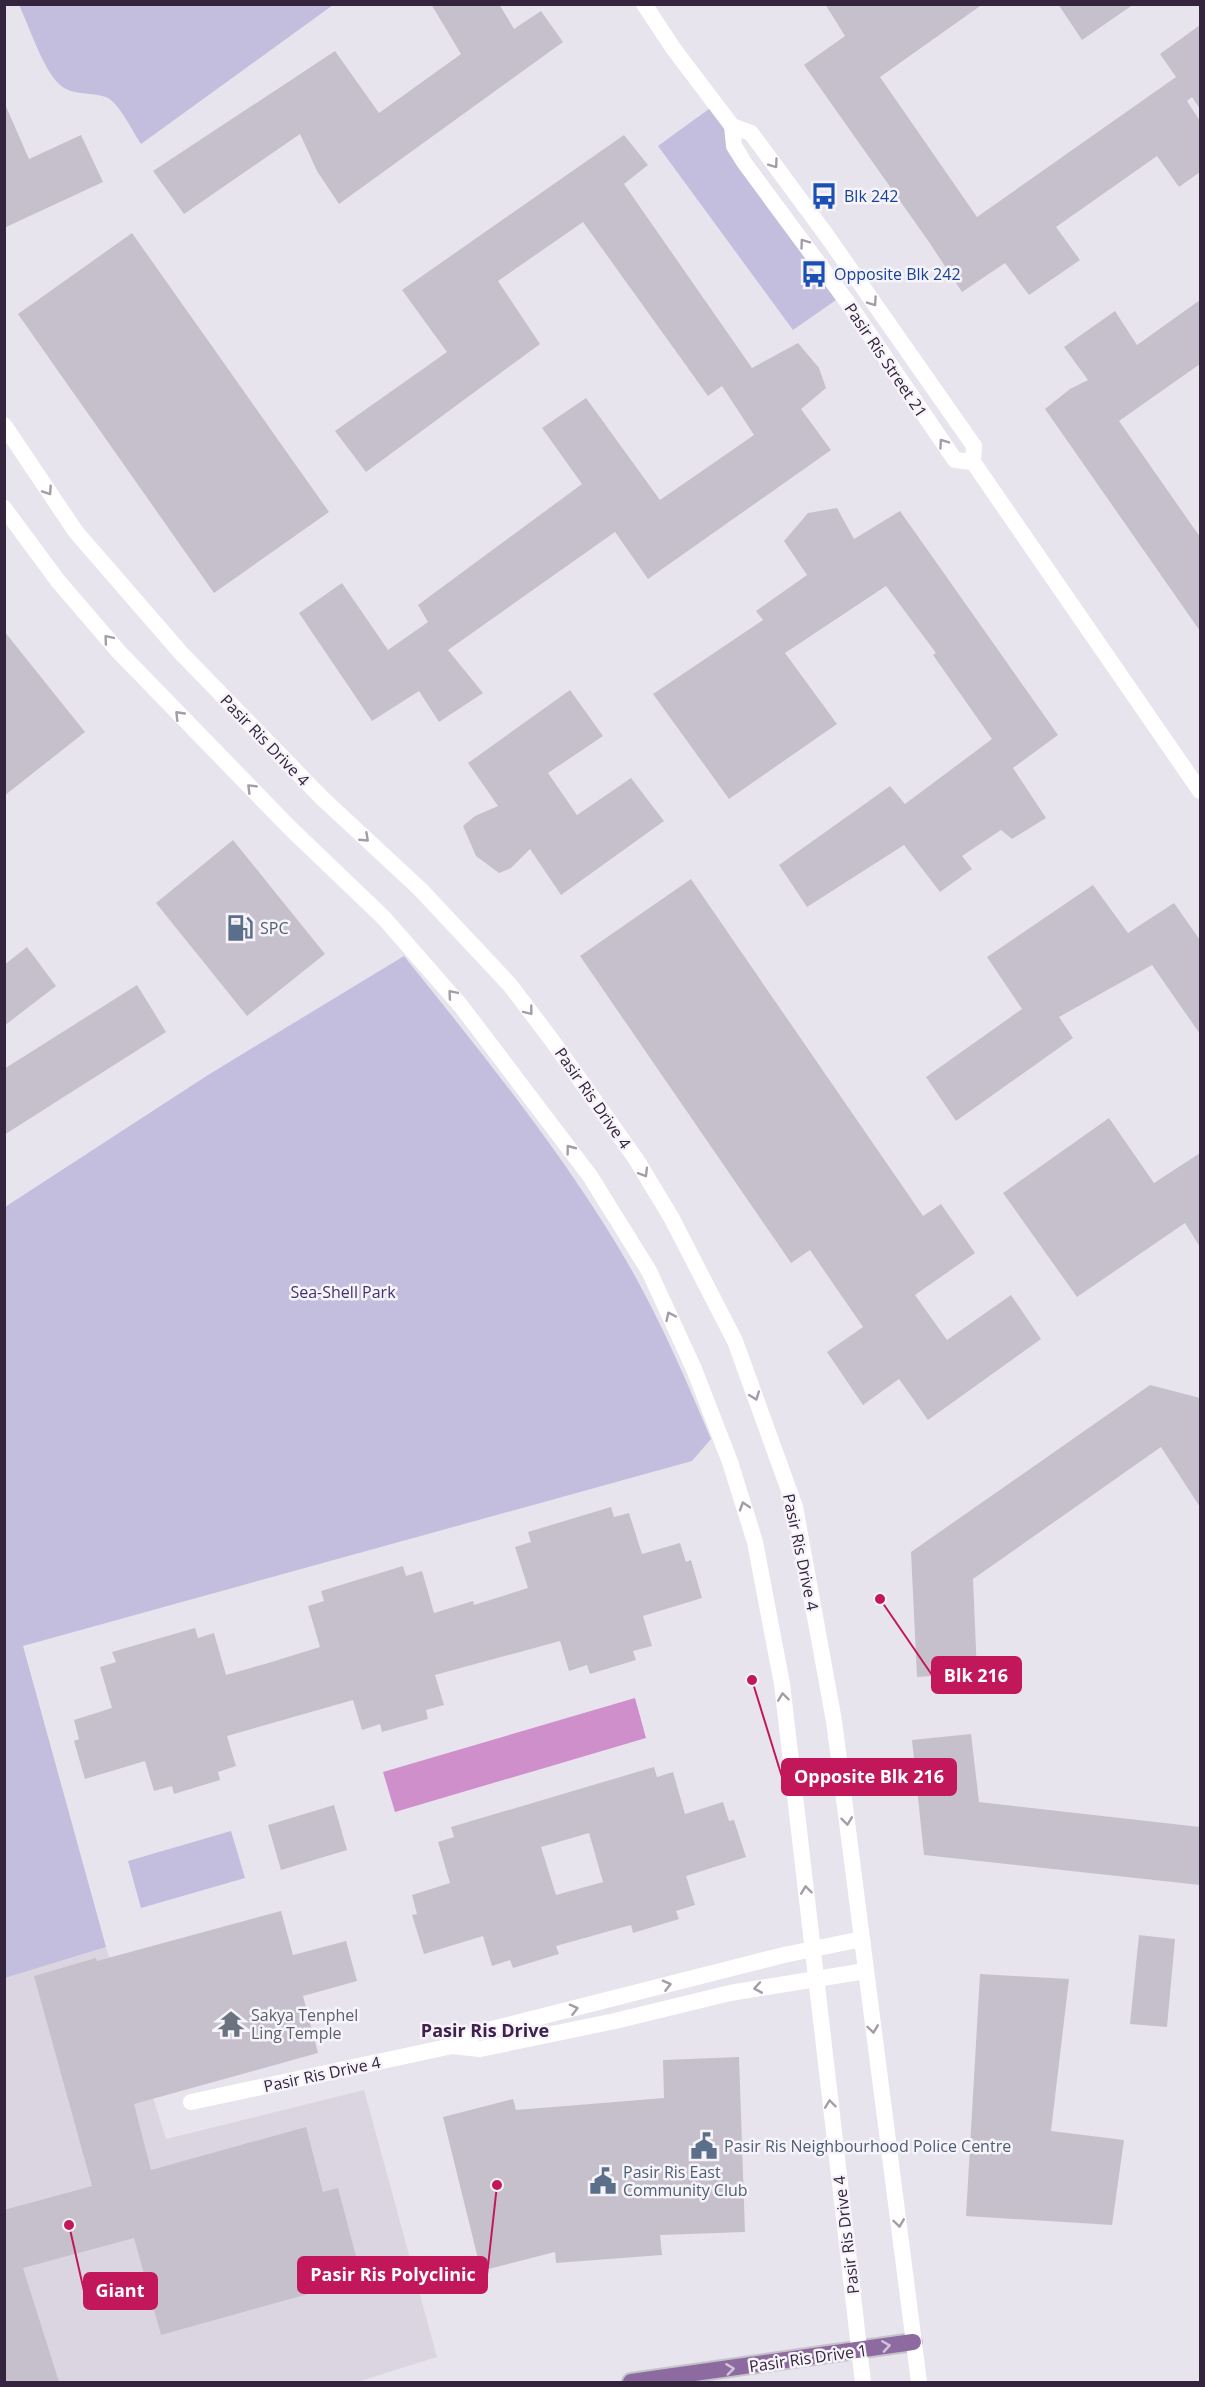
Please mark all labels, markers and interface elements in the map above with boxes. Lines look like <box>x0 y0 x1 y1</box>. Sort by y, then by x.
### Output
one-way arrow <box>766 157 777 168</box>
bus stop icon: Blk 242 <box>809 181 839 211</box>
place label: Blk 242 <box>844 185 898 207</box>
one-way arrow <box>800 239 811 250</box>
bus stop icon: Opposite Blk 242 <box>799 259 829 289</box>
place label: Opposite Blk 242 <box>834 263 961 285</box>
one-way arrow <box>866 295 877 306</box>
street label: Pasir Ris Street 21 <box>839 298 933 422</box>
one-way arrow <box>939 439 950 450</box>
one-way arrow <box>41 484 52 495</box>
one-way arrow <box>104 635 115 646</box>
street label: Pasir Ris Drive 4 <box>216 690 314 790</box>
one-way arrow <box>176 711 187 722</box>
one-way arrow <box>247 785 258 796</box>
one-way arrow <box>358 831 368 842</box>
fuel station icon: SPC <box>225 913 255 943</box>
place label: SPC <box>260 917 288 939</box>
one-way arrow <box>448 990 459 1001</box>
one-way arrow <box>522 1004 533 1015</box>
street label: Pasir Ris Drive 4 <box>550 1043 636 1153</box>
one-way arrow <box>566 1145 577 1156</box>
one-way arrow <box>637 1167 649 1177</box>
park label: Sea-Shell Park <box>290 1281 396 1303</box>
one-way arrow <box>665 1312 677 1323</box>
one-way arrow <box>748 1391 761 1401</box>
street label: Pasir Ris Drive 4 <box>778 1491 824 1613</box>
one-way arrow <box>739 1501 751 1512</box>
callout: Blk 216 <box>932 1657 1021 1693</box>
text: Blk 216 <box>944 1663 1008 1687</box>
one-way arrow <box>777 1692 790 1701</box>
callout: Opposite Blk 216 <box>782 1759 956 1795</box>
text: Opposite Blk 216 <box>794 1764 944 1788</box>
one-way arrow <box>840 1816 852 1825</box>
one-way arrow <box>800 1886 813 1895</box>
one-way arrow <box>662 1980 672 1993</box>
one-way arrow <box>753 1981 763 1994</box>
one-way arrow <box>568 2003 578 2016</box>
place label: Sakya Tenphel Ling Temple <box>251 2004 358 2044</box>
temple icon: Sakya Tenphel Ling Temple <box>216 2009 246 2039</box>
district label: Pasir Ris Drive <box>421 2018 549 2042</box>
one-way arrow <box>867 2025 879 2034</box>
street label: Pasir Ris Drive 4 <box>261 2051 383 2097</box>
one-way arrow <box>825 2100 837 2109</box>
public building icon: Pasir Ris Neighbourhood Police Centre <box>689 2131 719 2161</box>
place label: Pasir Ris Neighbourhood Police Centre <box>724 2135 1011 2157</box>
place label: Pasir Ris East Community Club <box>623 2161 748 2201</box>
public building icon: Pasir Ris East Community Club <box>588 2166 618 2196</box>
street label: Pasir Ris Drive 4 <box>828 2175 864 2295</box>
one-way arrow <box>892 2218 904 2227</box>
callout: Pasir Ris Polyclinic <box>298 2257 487 2293</box>
text: Pasir Ris Polyclinic <box>310 2262 476 2286</box>
callout: Giant <box>84 2273 157 2309</box>
text: Giant <box>95 2278 145 2302</box>
street label: Pasir Ris Drive 1 <box>748 2339 868 2377</box>
one-way arrow <box>882 2341 891 2353</box>
one-way arrow <box>726 2363 735 2375</box>

